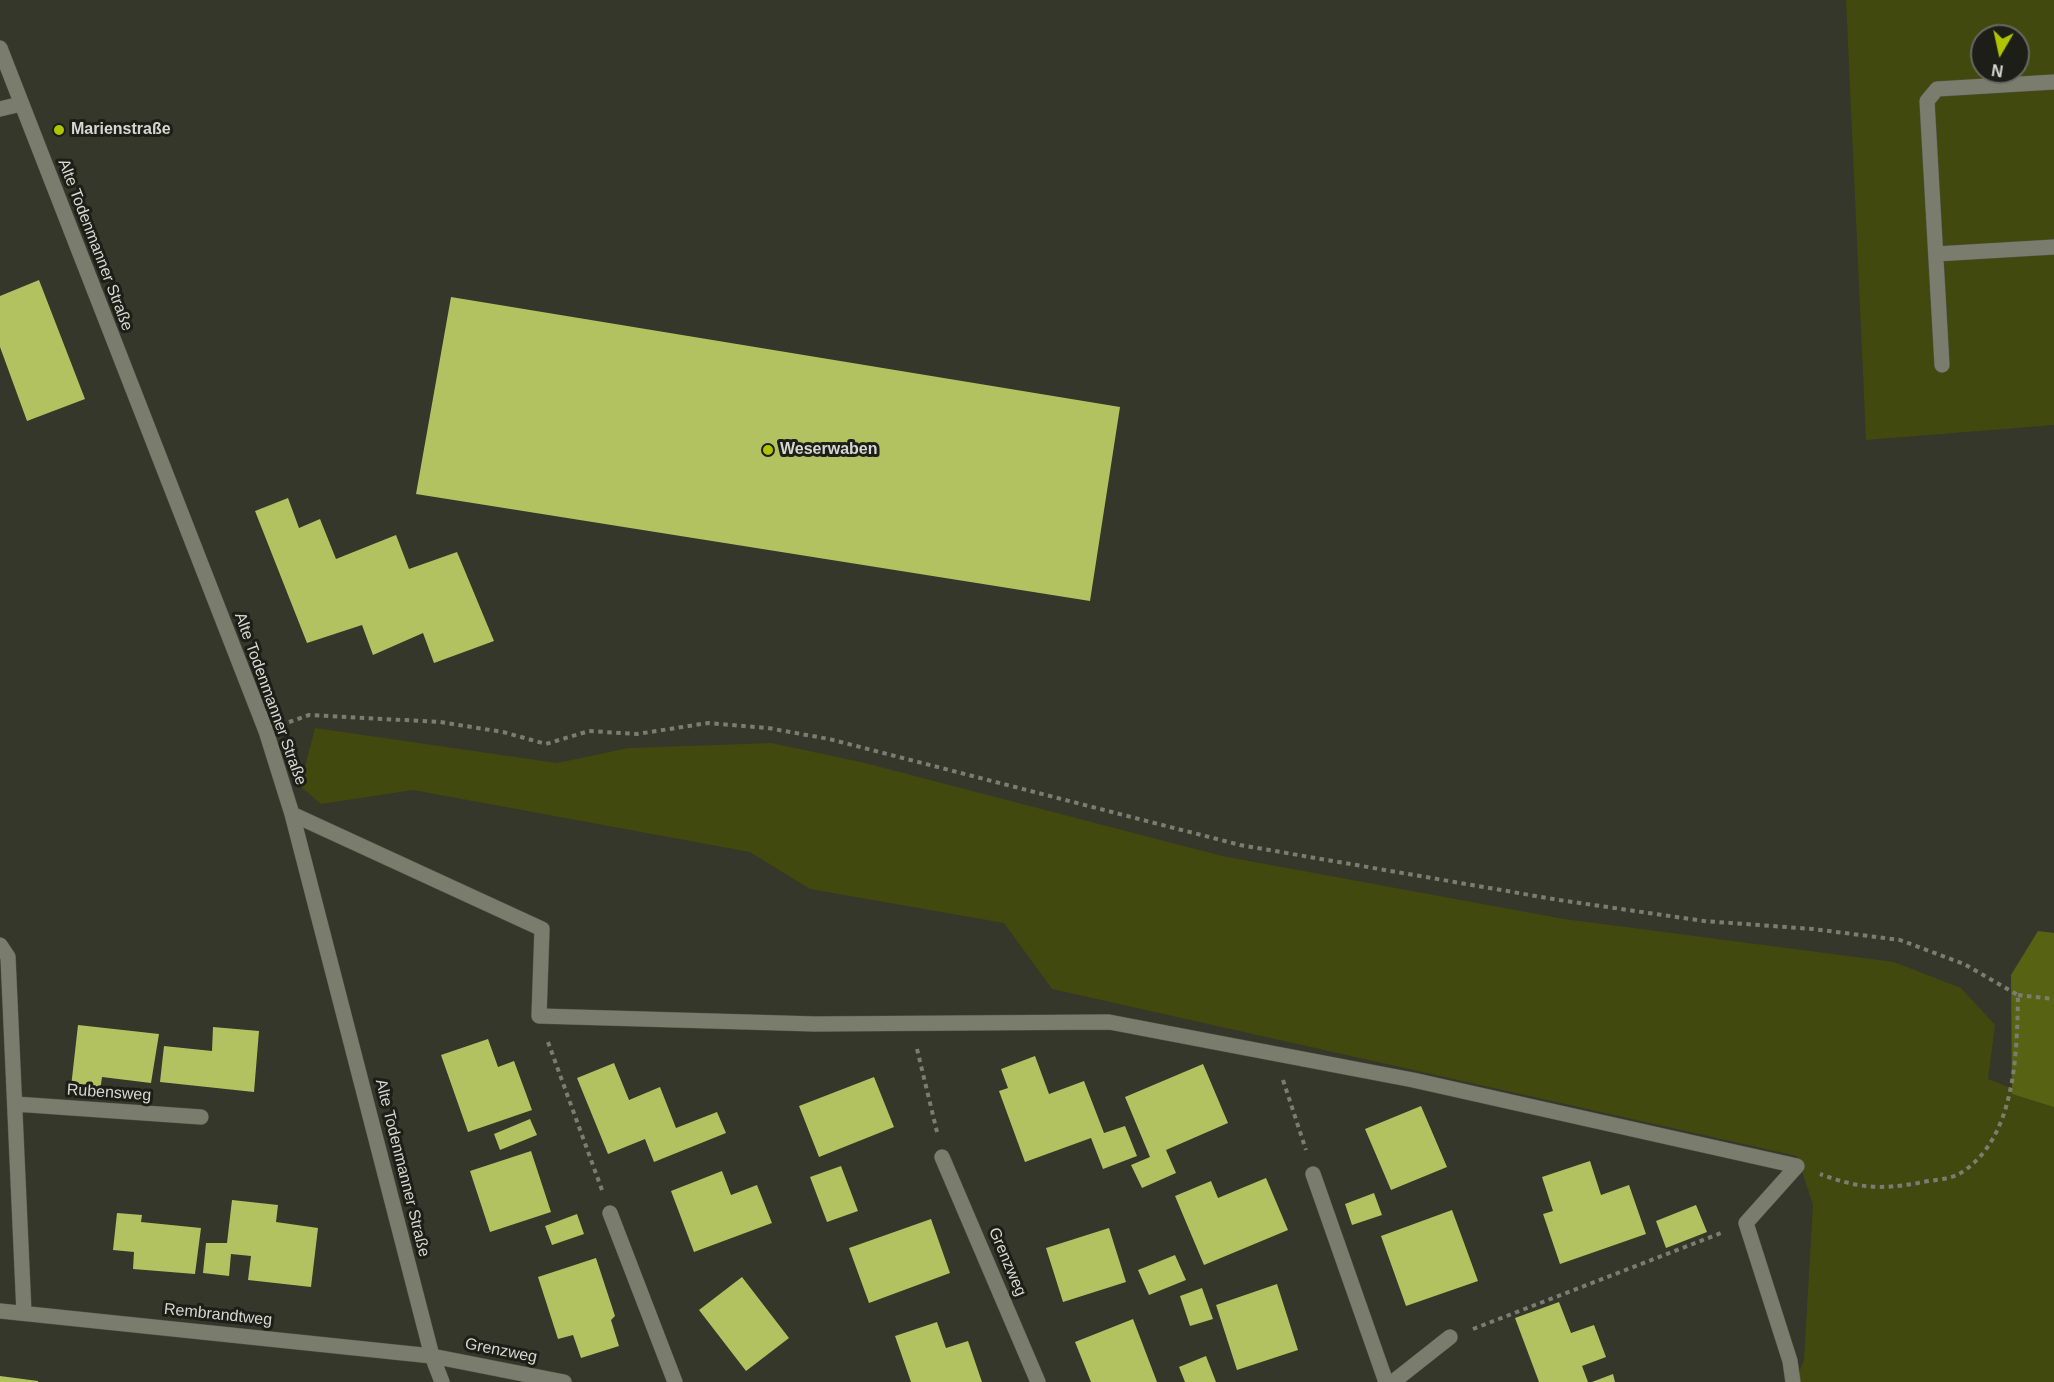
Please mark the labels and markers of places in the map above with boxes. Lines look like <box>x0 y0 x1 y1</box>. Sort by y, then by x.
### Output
place label: Marienstraße <box>71 120 171 140</box>
marker: Marienstraße <box>52 123 66 137</box>
place label: Weserwaben <box>780 440 878 460</box>
marker: Weserwaben <box>761 443 775 457</box>

